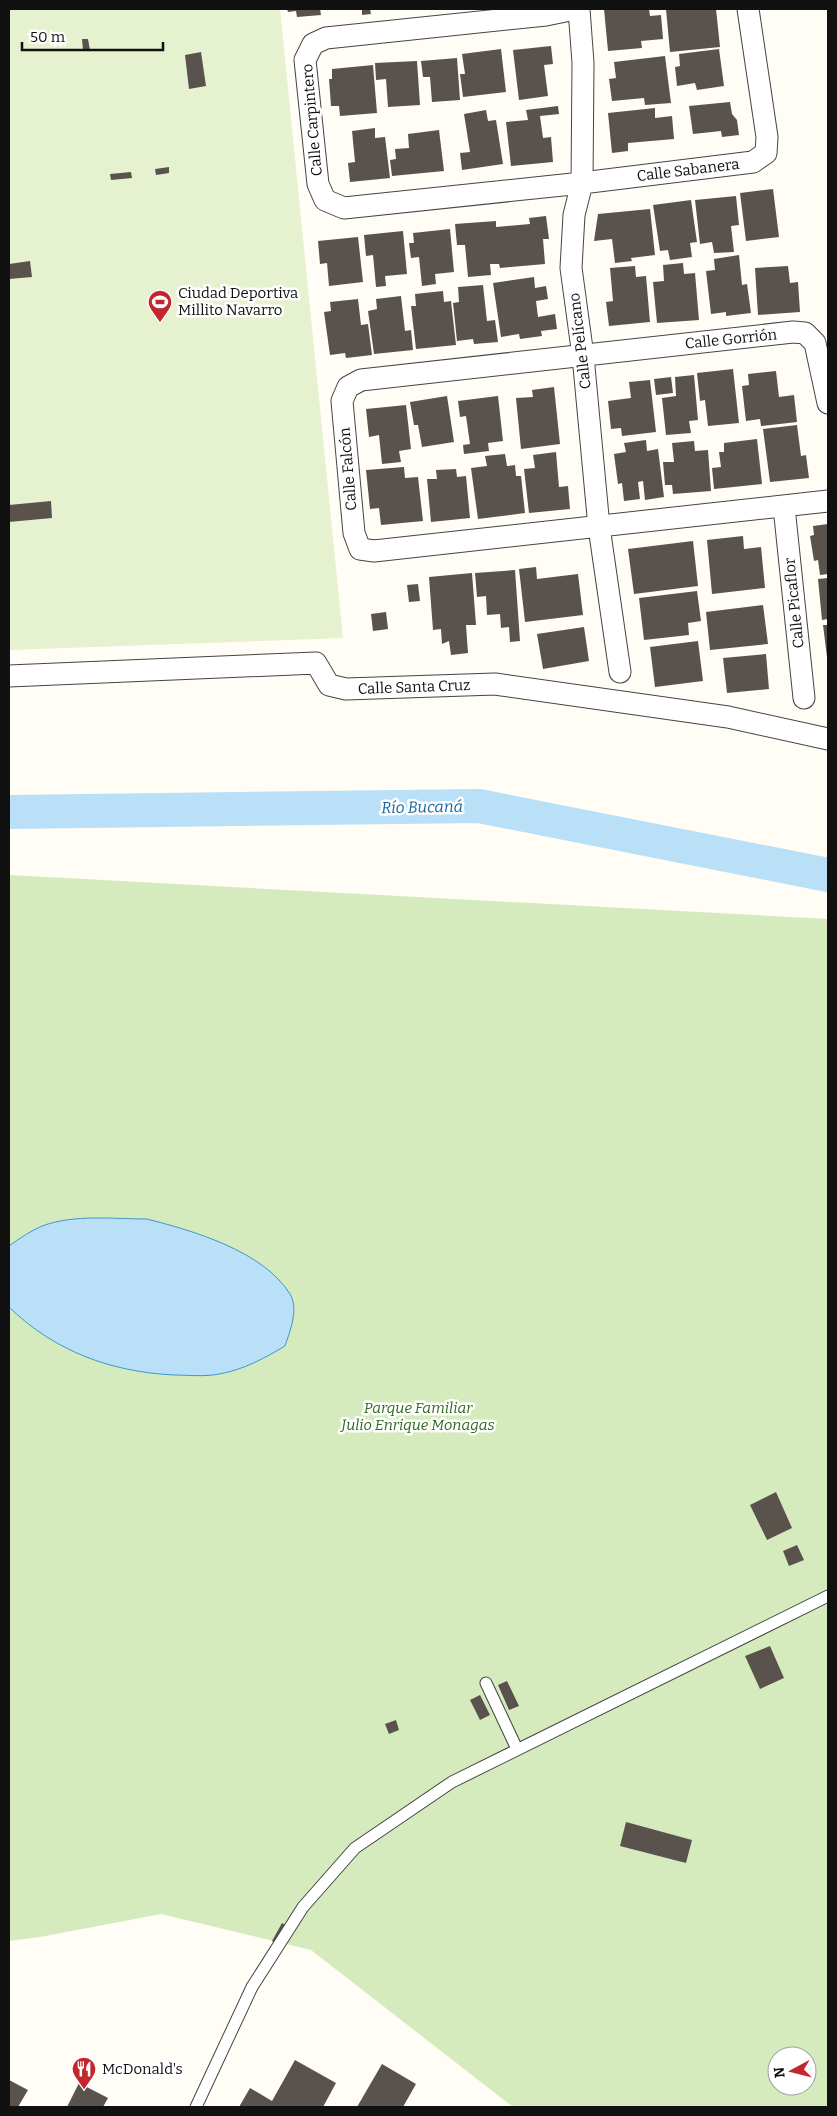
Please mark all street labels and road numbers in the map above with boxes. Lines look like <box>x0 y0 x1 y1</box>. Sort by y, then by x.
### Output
street label: Calle Carpintero <box>298 63 326 177</box>
street label: Calle Sabanera <box>636 155 740 185</box>
street label: Calle Pelícano <box>565 292 595 390</box>
street label: Calle Gorrión <box>684 325 778 353</box>
street label: Calle Falcón <box>335 426 361 511</box>
street label: Calle Picaflor <box>780 556 808 649</box>
street label: Calle Santa Cruz <box>358 676 470 698</box>

